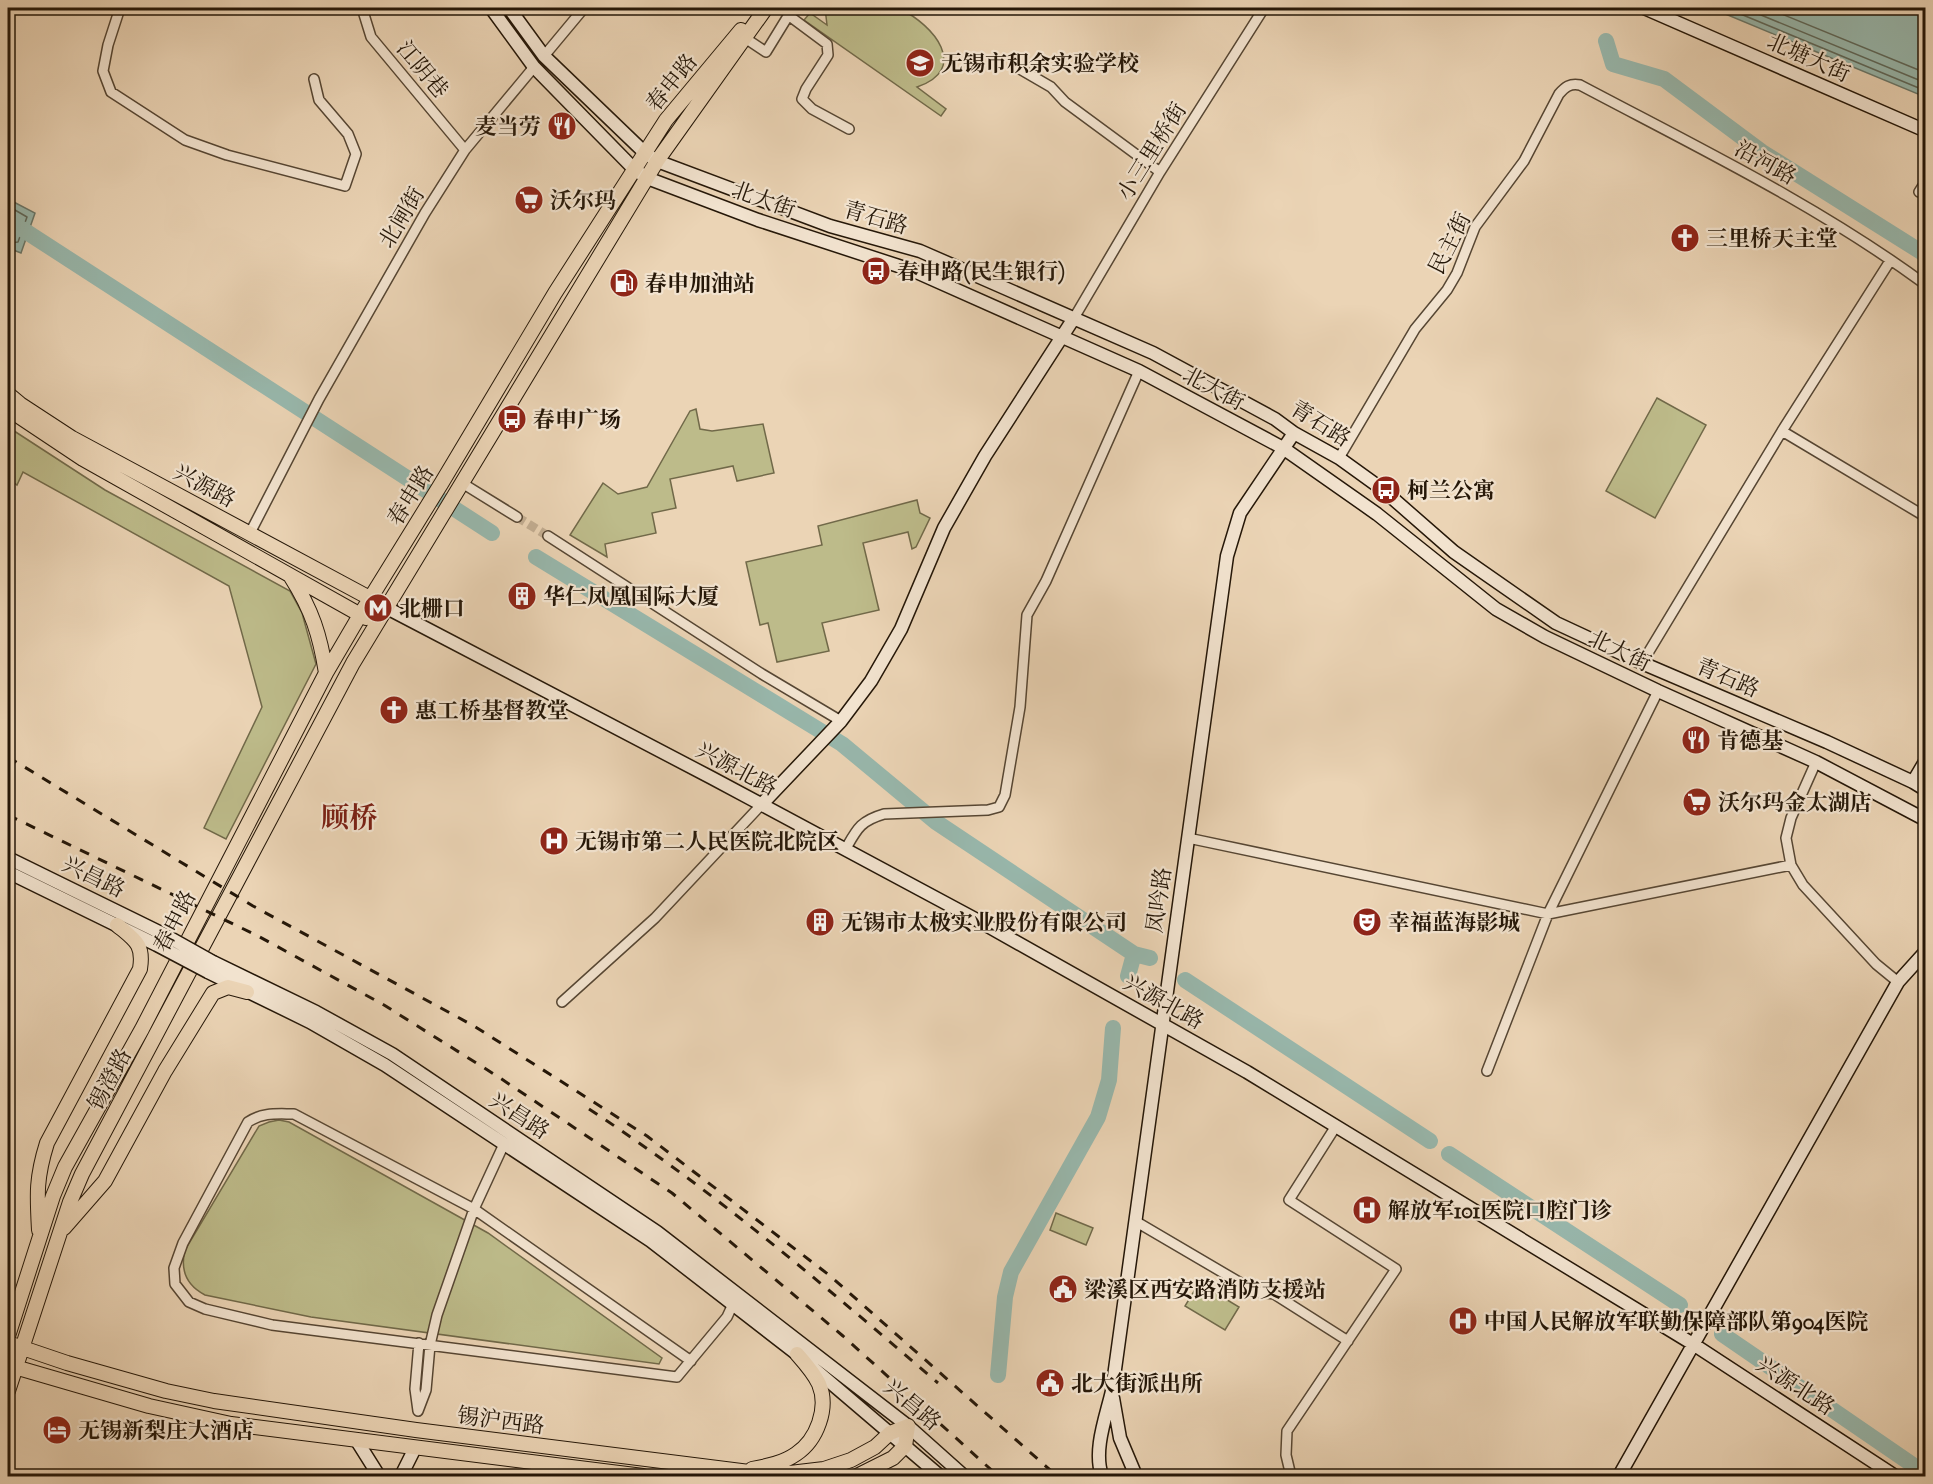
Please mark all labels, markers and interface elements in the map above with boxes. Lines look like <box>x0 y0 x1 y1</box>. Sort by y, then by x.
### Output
street label: 北塘大街 <box>1761 27 1854 92</box>
street label: 江阴巷 <box>387 35 454 106</box>
school or university icon: 无锡市积余实验学校 <box>904 47 936 79</box>
street label: 春申路 <box>640 48 707 120</box>
place label: 无锡市积余实验学校 <box>941 50 1139 82</box>
street label: 小三里桥街 <box>1111 97 1196 208</box>
restaurant icon: 麦当劳 <box>546 110 578 142</box>
place label: 麦当劳 <box>475 113 541 145</box>
street label: 沿河路 <box>1728 135 1801 195</box>
street label: 北大街 <box>726 175 799 228</box>
street label: 北闸街 <box>373 182 434 255</box>
supermarket icon: 沃尔玛 <box>513 184 545 216</box>
place label: 沃尔玛 <box>550 187 616 219</box>
street label: 青石路 <box>839 195 911 244</box>
street label: 民主街 <box>1422 208 1481 281</box>
church icon: 三里桥天主堂 <box>1669 222 1701 254</box>
place label: 三里桥天主堂 <box>1706 225 1838 257</box>
bus stop icon: 春申路(民生银行) <box>860 255 892 287</box>
place label: 春申路(民生银行) <box>897 258 1065 290</box>
fuel station icon: 春申加油站 <box>608 267 640 299</box>
place label: 春申加油站 <box>645 270 755 302</box>
street label: 北大街 <box>1176 361 1249 420</box>
street label: 青石路 <box>1283 394 1356 457</box>
bus stop icon: 春申广场 <box>496 403 528 435</box>
place label: 春申广场 <box>533 406 621 438</box>
street label: 兴源路 <box>167 458 240 517</box>
street label: 春申路 <box>381 460 444 533</box>
bus stop icon: 柯兰公寓 <box>1370 474 1402 506</box>
place label: 柯兰公寓 <box>1407 477 1495 509</box>
building icon: 华仁凤凰国际大厦 <box>506 580 538 612</box>
place label: 华仁凤凰国际大厦 <box>543 583 719 615</box>
metro station icon: 北栅口 <box>362 592 394 624</box>
place label: 北栅口 <box>399 595 465 627</box>
street label: 北大街 <box>1582 624 1655 682</box>
street label: 青石路 <box>1690 652 1763 707</box>
church icon: 惠工桥基督教堂 <box>378 694 410 726</box>
place label: 惠工桥基督教堂 <box>415 697 569 729</box>
restaurant icon: 肯德基 <box>1680 724 1712 756</box>
place label: 肯德基 <box>1717 727 1783 759</box>
street label: 兴源北路 <box>689 736 782 805</box>
supermarket icon: 沃尔玛金太湖店 <box>1681 786 1713 818</box>
place label: 沃尔玛金太湖店 <box>1718 789 1872 821</box>
district label: 顾桥 <box>321 800 377 840</box>
hospital icon: 无锡市第二人民医院北院区 <box>538 825 570 857</box>
place label: 无锡市第二人民医院北院区 <box>575 828 839 860</box>
street label: 兴昌路 <box>56 850 129 908</box>
street label: 凤吟路 <box>1141 866 1181 935</box>
street label: 春申路 <box>147 886 206 959</box>
building icon: 无锡市太极实业股份有限公司 <box>804 906 836 938</box>
theatre icon: 幸福蓝海影城 <box>1351 906 1383 938</box>
place label: 无锡市太极实业股份有限公司 <box>841 909 1127 941</box>
place label: 幸福蓝海影城 <box>1388 909 1520 941</box>
street label: 兴源北路 <box>1116 968 1209 1039</box>
street label: 锡澄路 <box>82 1044 141 1117</box>
street label: 兴昌路 <box>482 1086 555 1149</box>
hospital icon: 解放军101医院口腔门诊 <box>1351 1194 1383 1226</box>
place label: 解放军101医院口腔门诊 <box>1388 1197 1612 1229</box>
public building icon: 梁溪区西安路消防支援站 <box>1047 1273 1079 1305</box>
place label: 梁溪区西安路消防支援站 <box>1084 1276 1326 1308</box>
hospital icon: 中国人民解放军联勤保障部队第904医院 <box>1447 1305 1479 1337</box>
place label: 中国人民解放军联勤保障部队第904医院 <box>1484 1308 1868 1340</box>
street label: 兴源北路 <box>1749 1350 1840 1425</box>
public building icon: 北大街派出所 <box>1034 1367 1066 1399</box>
place label: 北大街派出所 <box>1071 1370 1203 1402</box>
street label: 兴昌路 <box>876 1373 947 1440</box>
street label: 锡沪西路 <box>455 1402 546 1444</box>
hotel icon: 无锡新梨庄大酒店 <box>41 1414 73 1446</box>
place label: 无锡新梨庄大酒店 <box>78 1417 254 1449</box>

